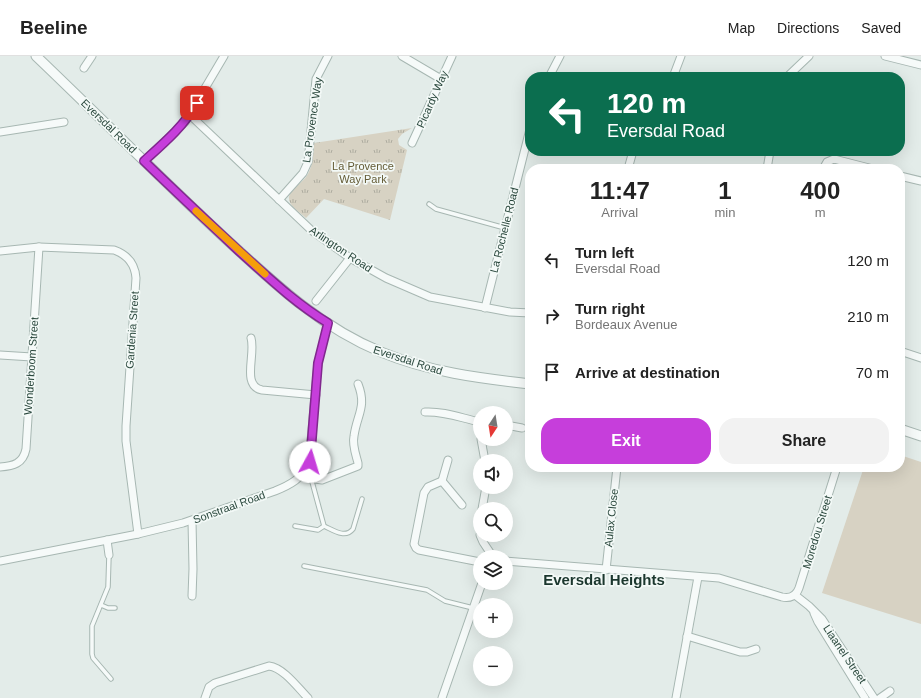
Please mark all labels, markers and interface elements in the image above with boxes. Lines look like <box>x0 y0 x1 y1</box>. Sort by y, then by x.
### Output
text: Beeline <box>20 17 88 38</box>
text: Map <box>728 20 755 36</box>
text: Directions <box>777 20 839 36</box>
text: Saved <box>861 20 901 36</box>
street label: Picardy Way <box>414 68 450 129</box>
street label: La Provence Way <box>300 76 324 164</box>
pin <box>180 86 214 120</box>
icon: left <box>541 88 593 140</box>
text: 120 m <box>607 88 686 119</box>
icon: arrive <box>186 92 208 114</box>
street label: Eversdal Road <box>79 97 139 155</box>
text: Eversdal Road <box>607 121 725 141</box>
park label: La Provence Way Park <box>332 160 394 185</box>
text: 11:47 <box>590 177 650 204</box>
text: 1 <box>718 177 732 204</box>
text: 400 <box>800 177 840 204</box>
street label: La Rochelle Road <box>488 186 520 274</box>
text: Arrival <box>601 205 638 220</box>
text: min <box>715 205 735 220</box>
text: m <box>815 205 826 220</box>
street label: Arlington Road <box>307 224 375 274</box>
text: Turn left <box>575 244 634 261</box>
icon: left <box>541 249 563 271</box>
text: 120 m <box>847 252 889 269</box>
text: Eversdal Road <box>575 261 660 276</box>
street label: Gardenia Street <box>123 291 141 369</box>
text: Turn right <box>575 300 645 317</box>
icon: right <box>541 305 563 327</box>
text: 210 m <box>847 308 889 325</box>
street label: Wonderboom Street <box>22 317 40 415</box>
text: Bordeaux Avenue <box>575 317 677 332</box>
street label: Eversdal Road <box>372 343 444 377</box>
icon: arrive <box>541 361 563 383</box>
text: Arrive at destination <box>575 364 720 381</box>
text: 70 m <box>856 364 889 381</box>
north arrow <box>473 406 513 446</box>
map controls <box>473 406 513 686</box>
button: Exit <box>541 418 711 464</box>
button: Share <box>719 418 889 464</box>
position arrow <box>289 441 331 483</box>
button: sound <box>473 454 513 494</box>
street label: Sonstraal Road <box>191 488 267 526</box>
street label: Aulax Close <box>602 488 620 548</box>
street label: Moredou Street <box>800 494 834 570</box>
button: search <box>473 502 513 542</box>
button: layers <box>473 550 513 590</box>
district label: Eversdal Heights <box>543 571 665 588</box>
button: + <box>473 598 513 638</box>
street label: Liaanel Street <box>821 623 869 685</box>
button: − <box>473 646 513 686</box>

